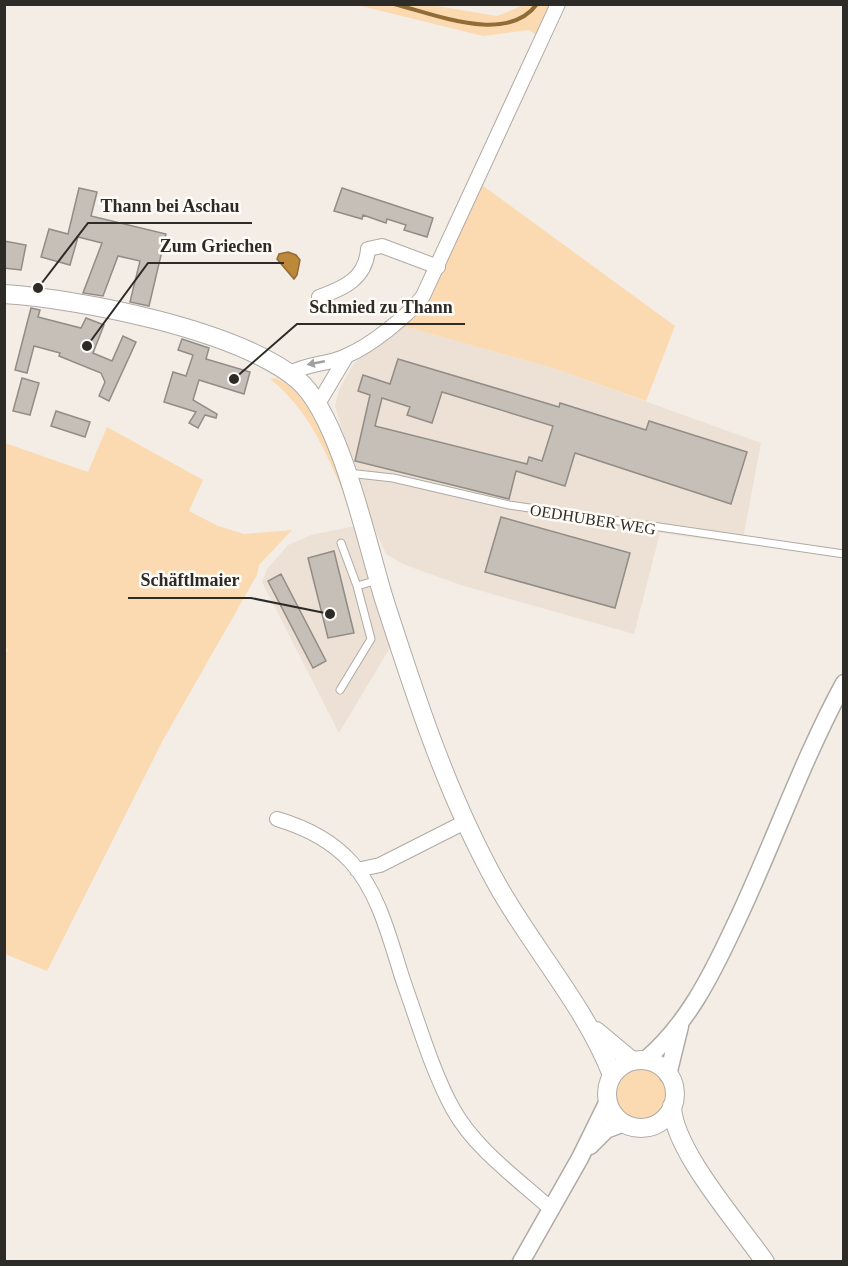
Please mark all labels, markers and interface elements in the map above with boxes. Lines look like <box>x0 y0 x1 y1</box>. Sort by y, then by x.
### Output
callout: Thann bei Aschau <box>88 187 252 223</box>
text: Thann bei Aschau <box>100 196 240 216</box>
callout: Zum Griechen <box>148 227 284 263</box>
text: Zum Griechen <box>160 236 272 256</box>
callout: Schmied zu Thann <box>297 288 465 324</box>
text: Schmied zu Thann <box>309 297 453 317</box>
one-way arrow <box>307 359 326 368</box>
street label: OEDHUBER WEG <box>529 501 658 538</box>
callout: Schäftlmaier <box>128 562 251 598</box>
text: Schäftlmaier <box>141 570 239 590</box>

